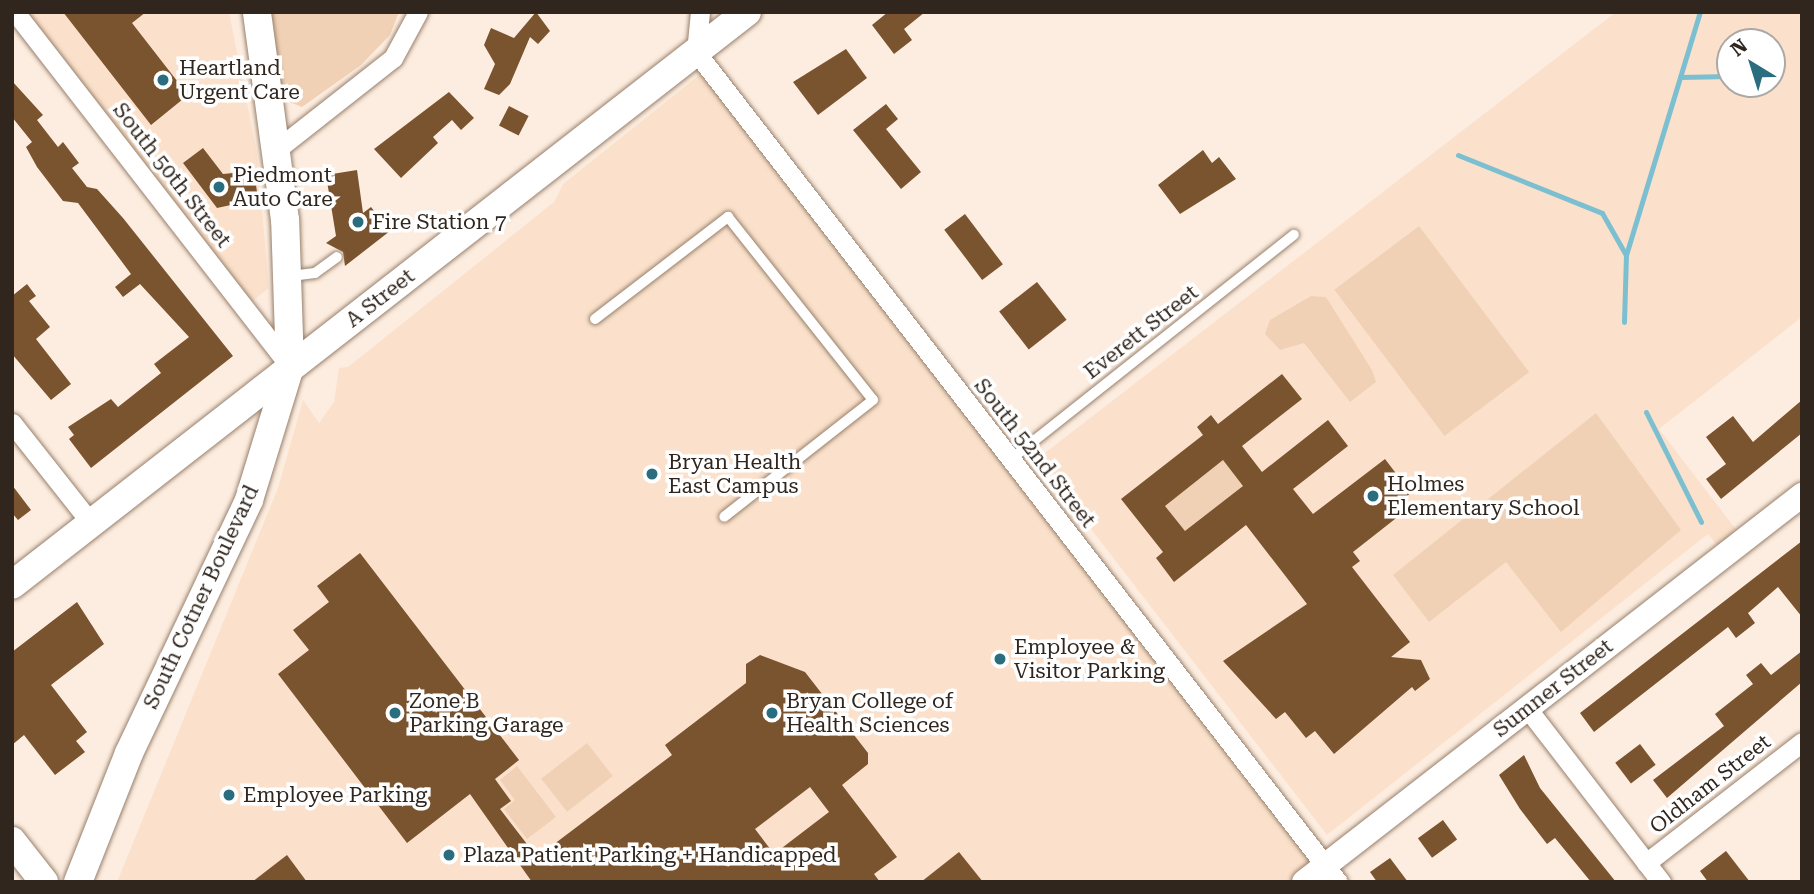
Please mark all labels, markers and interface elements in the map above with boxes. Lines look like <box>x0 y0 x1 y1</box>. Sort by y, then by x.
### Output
north arrow <box>1716 28 1786 98</box>
text: N <box>1726 34 1752 61</box>
place label: Heartland Urgent Care <box>179 55 300 105</box>
marker: Heartland Urgent Care <box>153 70 173 90</box>
street label: South 50th Street <box>108 98 236 252</box>
place label: Piedmont Auto Care <box>233 162 333 212</box>
marker: Piedmont Auto Care <box>211 179 227 195</box>
place label: Fire Station 7 <box>372 209 506 235</box>
marker: Fire Station 7 <box>350 214 366 230</box>
street label: A Street <box>341 263 419 333</box>
street label: Everett Street <box>1079 280 1203 384</box>
street label: South 52nd Street <box>969 373 1101 533</box>
place label: Bryan Health East Campus <box>668 449 801 499</box>
marker: Bryan Health East Campus <box>642 464 662 484</box>
place label: Holmes Elementary School <box>1387 471 1580 521</box>
street label: South Cotner Boulevard <box>138 481 264 713</box>
marker: Holmes Elementary School <box>1365 488 1381 504</box>
place label: Employee & Visitor Parking <box>1014 634 1165 684</box>
street label: Sumner Street <box>1488 634 1618 742</box>
marker: Employee & Visitor Parking <box>992 651 1008 667</box>
place label: Zone B Parking Garage <box>409 688 564 738</box>
place label: Bryan College of Health Sciences <box>786 688 953 738</box>
marker: Zone B Parking Garage <box>387 705 403 721</box>
marker: Bryan College of Health Sciences <box>764 705 780 721</box>
street label: Oldham Street <box>1645 729 1775 839</box>
place label: Employee Parking <box>243 782 427 808</box>
marker: Employee Parking <box>221 787 237 803</box>
place label: Plaza Patient Parking + Handicapped <box>463 842 837 868</box>
marker: Plaza Patient Parking + Handicapped <box>441 847 457 863</box>

